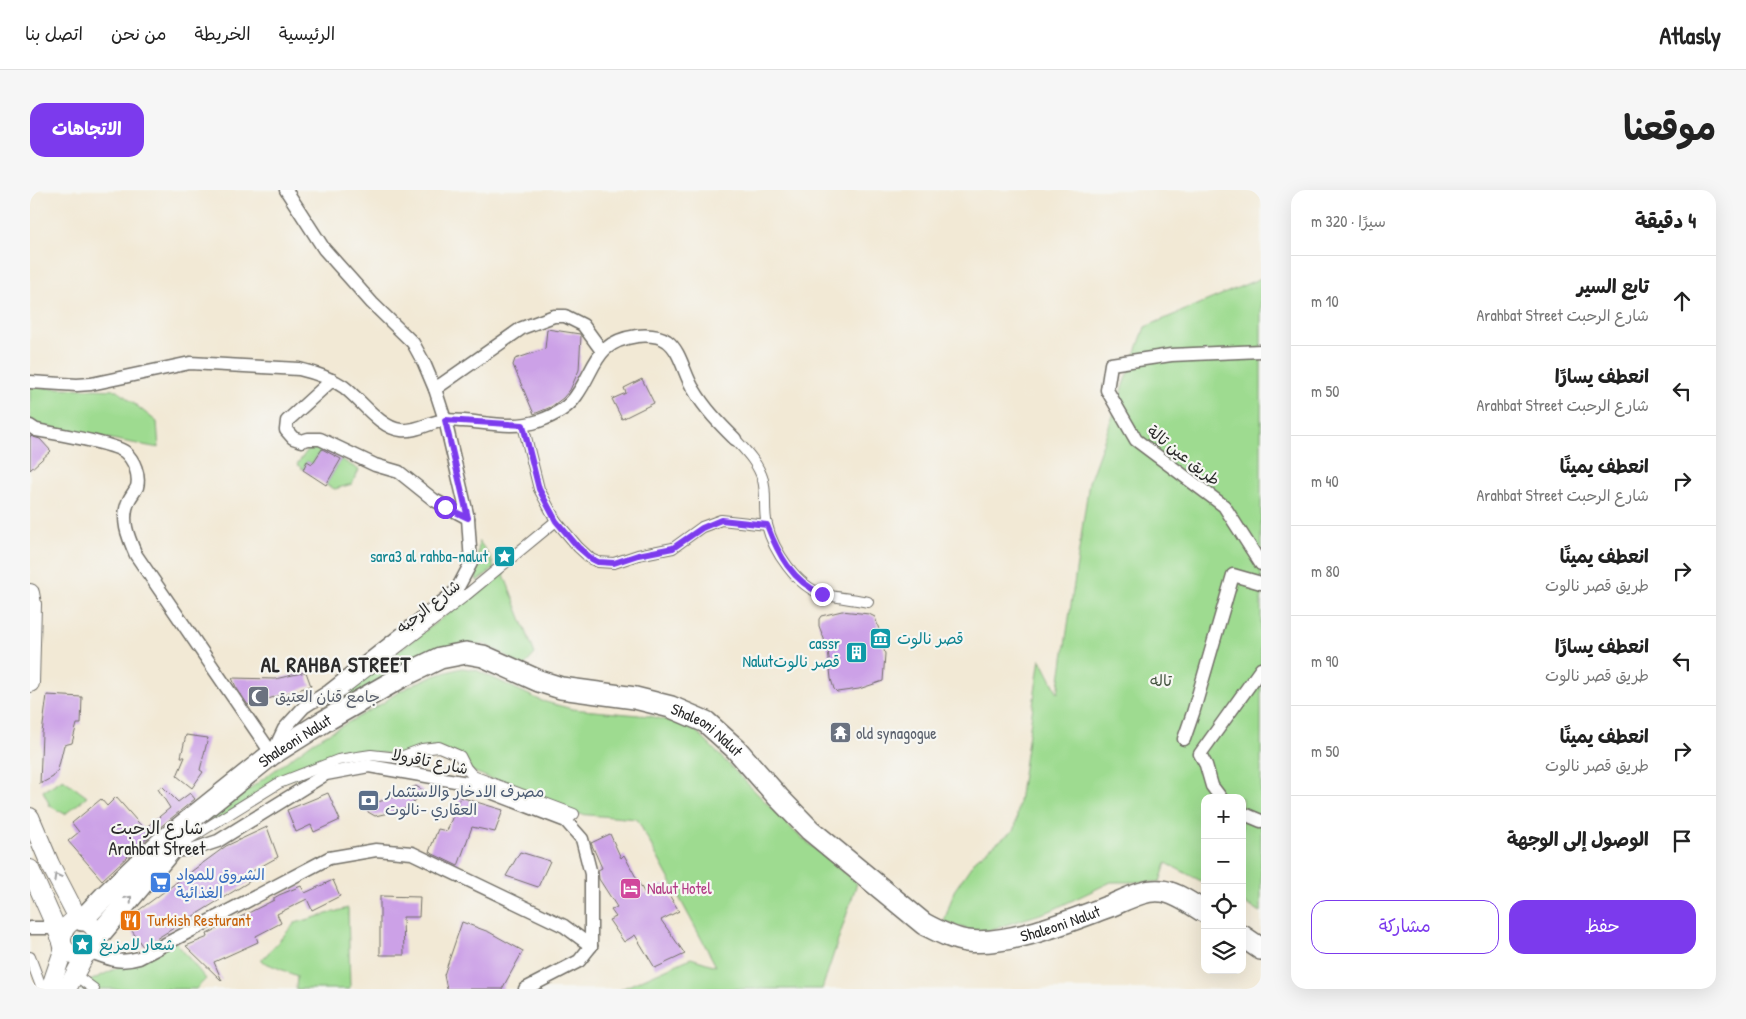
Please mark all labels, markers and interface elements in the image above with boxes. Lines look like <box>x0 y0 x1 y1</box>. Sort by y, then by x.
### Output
text: Atlasly <box>1659 19 1721 51</box>
text: اتصل بنا <box>25 21 83 46</box>
text: من نحن <box>111 21 167 46</box>
text: الخريطة <box>195 21 251 46</box>
text: الرئيسية <box>279 21 335 46</box>
button: الاتجاهات <box>30 103 144 157</box>
text: موقعنا <box>1623 104 1716 151</box>
text: 4 دقيقة <box>1635 206 1696 235</box>
text: سيرًا · 320 m <box>1311 210 1386 232</box>
text: تابع السير <box>1577 273 1649 299</box>
icon: ahead <box>1668 287 1696 315</box>
text: 10 m <box>1311 290 1339 312</box>
text: شارع الرحبت Arahbat Street <box>1477 304 1649 326</box>
text: انعطف يسارًا <box>1555 363 1649 389</box>
icon: left <box>1668 377 1696 405</box>
text: 50 m <box>1311 380 1340 402</box>
text: شارع الرحبت Arahbat Street <box>1477 394 1649 416</box>
street label: طريق عين تالة <box>1143 420 1225 490</box>
text: انعطف يمينًا <box>1560 453 1649 479</box>
icon: right <box>1668 467 1696 495</box>
text: 40 m <box>1311 470 1339 492</box>
text: شارع الرحبت Arahbat Street <box>1477 484 1649 506</box>
route start <box>434 496 457 519</box>
text: انعطف يمينًا <box>1560 543 1649 569</box>
place icon: sara3 al rahba-nalut <box>492 544 516 568</box>
place label: sara3 al rahba-nalut <box>370 545 488 567</box>
icon: right <box>1668 557 1696 585</box>
text: 80 m <box>1311 560 1340 582</box>
street label: شارع الرحبه <box>391 574 465 639</box>
text: طريق قصر نالوت <box>1545 574 1649 596</box>
route end <box>811 583 834 606</box>
museum icon: قصر نالوت <box>869 626 893 650</box>
place label: قصر نالوت <box>897 627 964 649</box>
place label: cassr Nalutقصر نالوت <box>742 632 840 672</box>
text: انعطف يسارًا <box>1555 633 1649 659</box>
building icon: cassr Nalutقصر نالوت <box>844 640 868 664</box>
icon: left <box>1668 647 1696 675</box>
district label: AL RAHBA STREET <box>261 650 411 679</box>
text: 90 m <box>1311 650 1339 672</box>
text: طريق قصر نالوت <box>1545 664 1649 686</box>
park label: تاله <box>1150 669 1172 691</box>
mosque icon: جامع قنان العتيق <box>247 684 271 708</box>
place label: جامع قنان العتيق <box>275 685 380 708</box>
street label: Shaleoni Nalut <box>668 697 748 761</box>
street label: Shaleoni Nalut <box>253 708 336 772</box>
temple icon: old synagogue <box>828 721 852 745</box>
place label: old synagogue <box>856 722 937 744</box>
text: انعطف يمينًا <box>1560 723 1649 749</box>
icon: right <box>1668 737 1696 765</box>
text: 50 m <box>1311 740 1340 762</box>
street label: شارع تاقرولا <box>390 743 470 780</box>
text: طريق قصر نالوت <box>1545 754 1649 776</box>
place label: مصرف الادخار والاستثمار العقاري -نالوت <box>384 780 544 821</box>
bank icon: مصرف الادخار والاستثمار العقاري -نالوت <box>357 788 381 812</box>
map controls <box>1201 794 1246 974</box>
button: + <box>1201 794 1246 839</box>
district label: شارع الرحبت Arahbat Street <box>108 815 206 861</box>
text: الوصول إلى الوجهة <box>1507 826 1649 852</box>
icon: arrive <box>1668 827 1696 855</box>
button: − <box>1201 839 1246 884</box>
place label: الشروق للمواد الغذائية <box>176 863 265 903</box>
supermarket icon: الشروق للمواد الغذائية <box>148 871 172 895</box>
one-way arrow <box>53 873 63 882</box>
hotel icon: Nalut Hotel <box>619 876 643 900</box>
place label: Nalut Hotel <box>647 877 712 899</box>
button: locate <box>1201 884 1246 929</box>
one-way arrow <box>124 895 133 904</box>
street label: Shaleoni Nalut <box>1018 899 1104 947</box>
button: مشاركة <box>1311 900 1499 954</box>
button: حفظ <box>1509 900 1696 954</box>
restaurant icon: Turkish Resturant <box>119 908 143 932</box>
place label: Turkish Resturant <box>147 909 251 931</box>
button: layers <box>1201 929 1246 974</box>
place icon: شعار لامزيغ <box>71 932 95 956</box>
place label: شعار لامزيغ <box>99 933 175 956</box>

